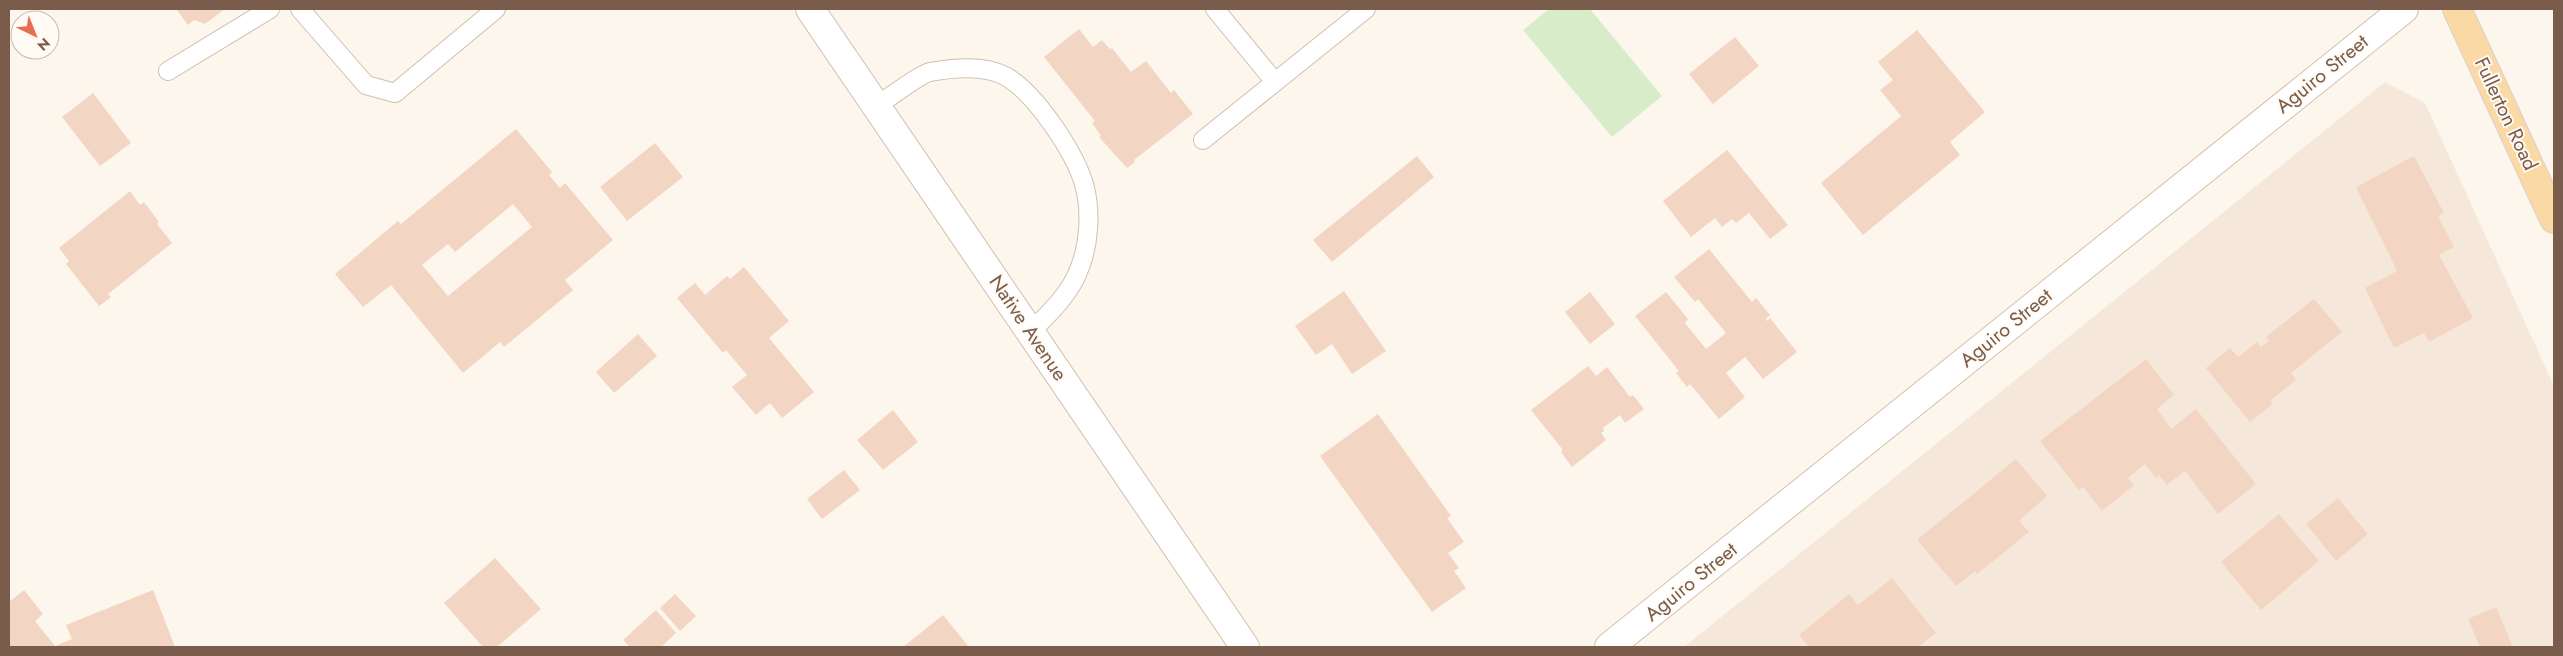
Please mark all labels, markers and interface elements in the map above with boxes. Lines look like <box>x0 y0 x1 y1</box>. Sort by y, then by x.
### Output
north arrow <box>10 10 60 60</box>
street label: Aguiro Street <box>2270 28 2375 120</box>
text: N <box>33 33 55 56</box>
street label: Fullerton Road <box>2467 53 2545 175</box>
street label: Native Avenue <box>982 269 1074 387</box>
street label: Aguiro Street <box>1954 282 2059 374</box>
street label: Aguiro Street <box>1639 536 1744 628</box>

